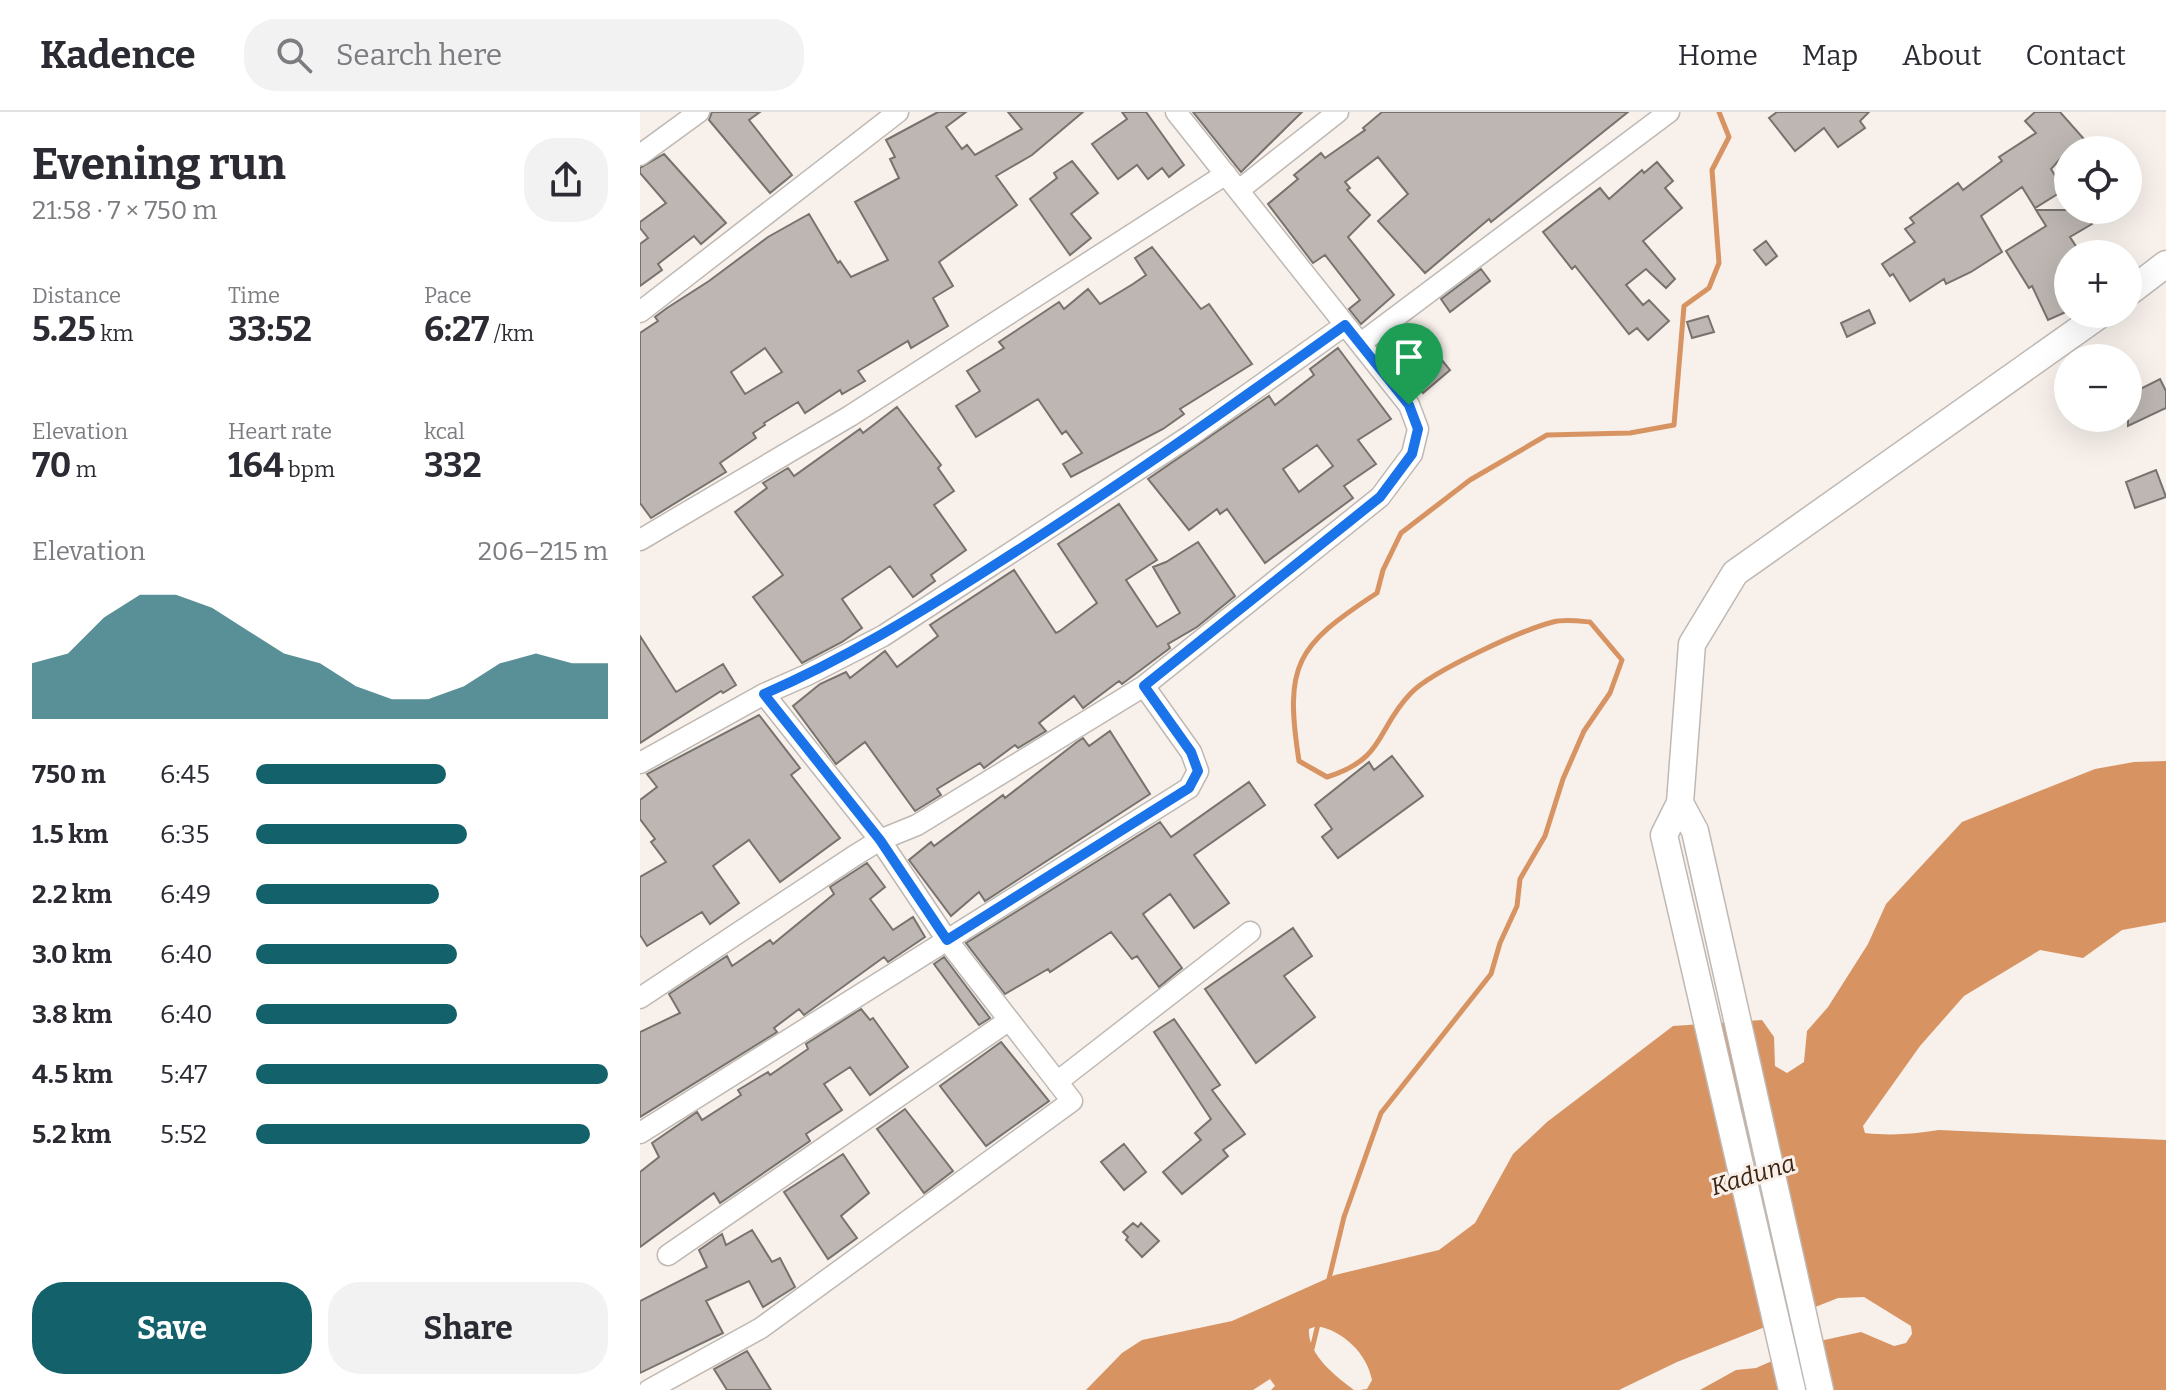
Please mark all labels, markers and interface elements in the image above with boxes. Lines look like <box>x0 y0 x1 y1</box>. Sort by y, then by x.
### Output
search box <box>244 19 804 91</box>
text: Kadence <box>40 32 196 78</box>
icon: search <box>272 33 316 77</box>
text: Search here <box>336 37 502 73</box>
text: Home <box>1678 39 1758 72</box>
text: Map <box>1802 39 1858 72</box>
text: About <box>1902 39 1982 72</box>
text: Contact <box>2026 39 2126 72</box>
map controls <box>2054 136 2142 432</box>
button: locate <box>2054 136 2142 224</box>
text: Evening run <box>32 138 286 191</box>
button: share <box>524 138 608 222</box>
text: 21:58 · 7 × 750 m <box>32 195 217 226</box>
button: + <box>2054 240 2142 328</box>
text: Distance <box>32 282 121 309</box>
text: Time <box>228 282 280 309</box>
text: Pace <box>424 282 472 309</box>
text: 5.25 <box>32 309 96 350</box>
text: 33:52 <box>228 309 312 350</box>
text: 6:27 <box>424 309 489 350</box>
text: km <box>96 320 133 347</box>
text: /km <box>489 320 534 347</box>
pin <box>1375 323 1443 405</box>
icon: arrive <box>1387 335 1431 379</box>
button: − <box>2054 344 2142 432</box>
text: Elevation <box>32 418 128 445</box>
text: Heart rate <box>228 418 332 445</box>
text: kcal <box>424 418 465 445</box>
text: 70 <box>32 445 71 486</box>
text: 164 <box>228 445 284 486</box>
text: 332 <box>424 445 482 486</box>
text: m <box>71 456 97 483</box>
text: bpm <box>284 456 335 483</box>
text: Elevation <box>32 536 145 567</box>
text: 206–215 m <box>478 536 608 567</box>
text: 750 m <box>32 759 106 790</box>
text: 6:45 <box>160 759 210 790</box>
text: 1.5 km <box>32 819 108 850</box>
text: 6:35 <box>160 819 209 850</box>
text: 2.2 km <box>32 879 112 910</box>
text: 6:49 <box>160 879 211 910</box>
text: 3.0 km <box>32 939 112 970</box>
text: 6:40 <box>160 939 213 970</box>
text: 3.8 km <box>32 999 112 1030</box>
text: 6:40 <box>160 999 213 1030</box>
text: 4.5 km <box>32 1059 113 1090</box>
text: 5:47 <box>160 1059 207 1090</box>
text: 5.2 km <box>32 1119 111 1150</box>
text: 5:52 <box>160 1119 207 1150</box>
water label: Kaduna <box>1707 1149 1799 1201</box>
button: Save <box>32 1282 312 1374</box>
button: Share <box>328 1282 608 1374</box>

